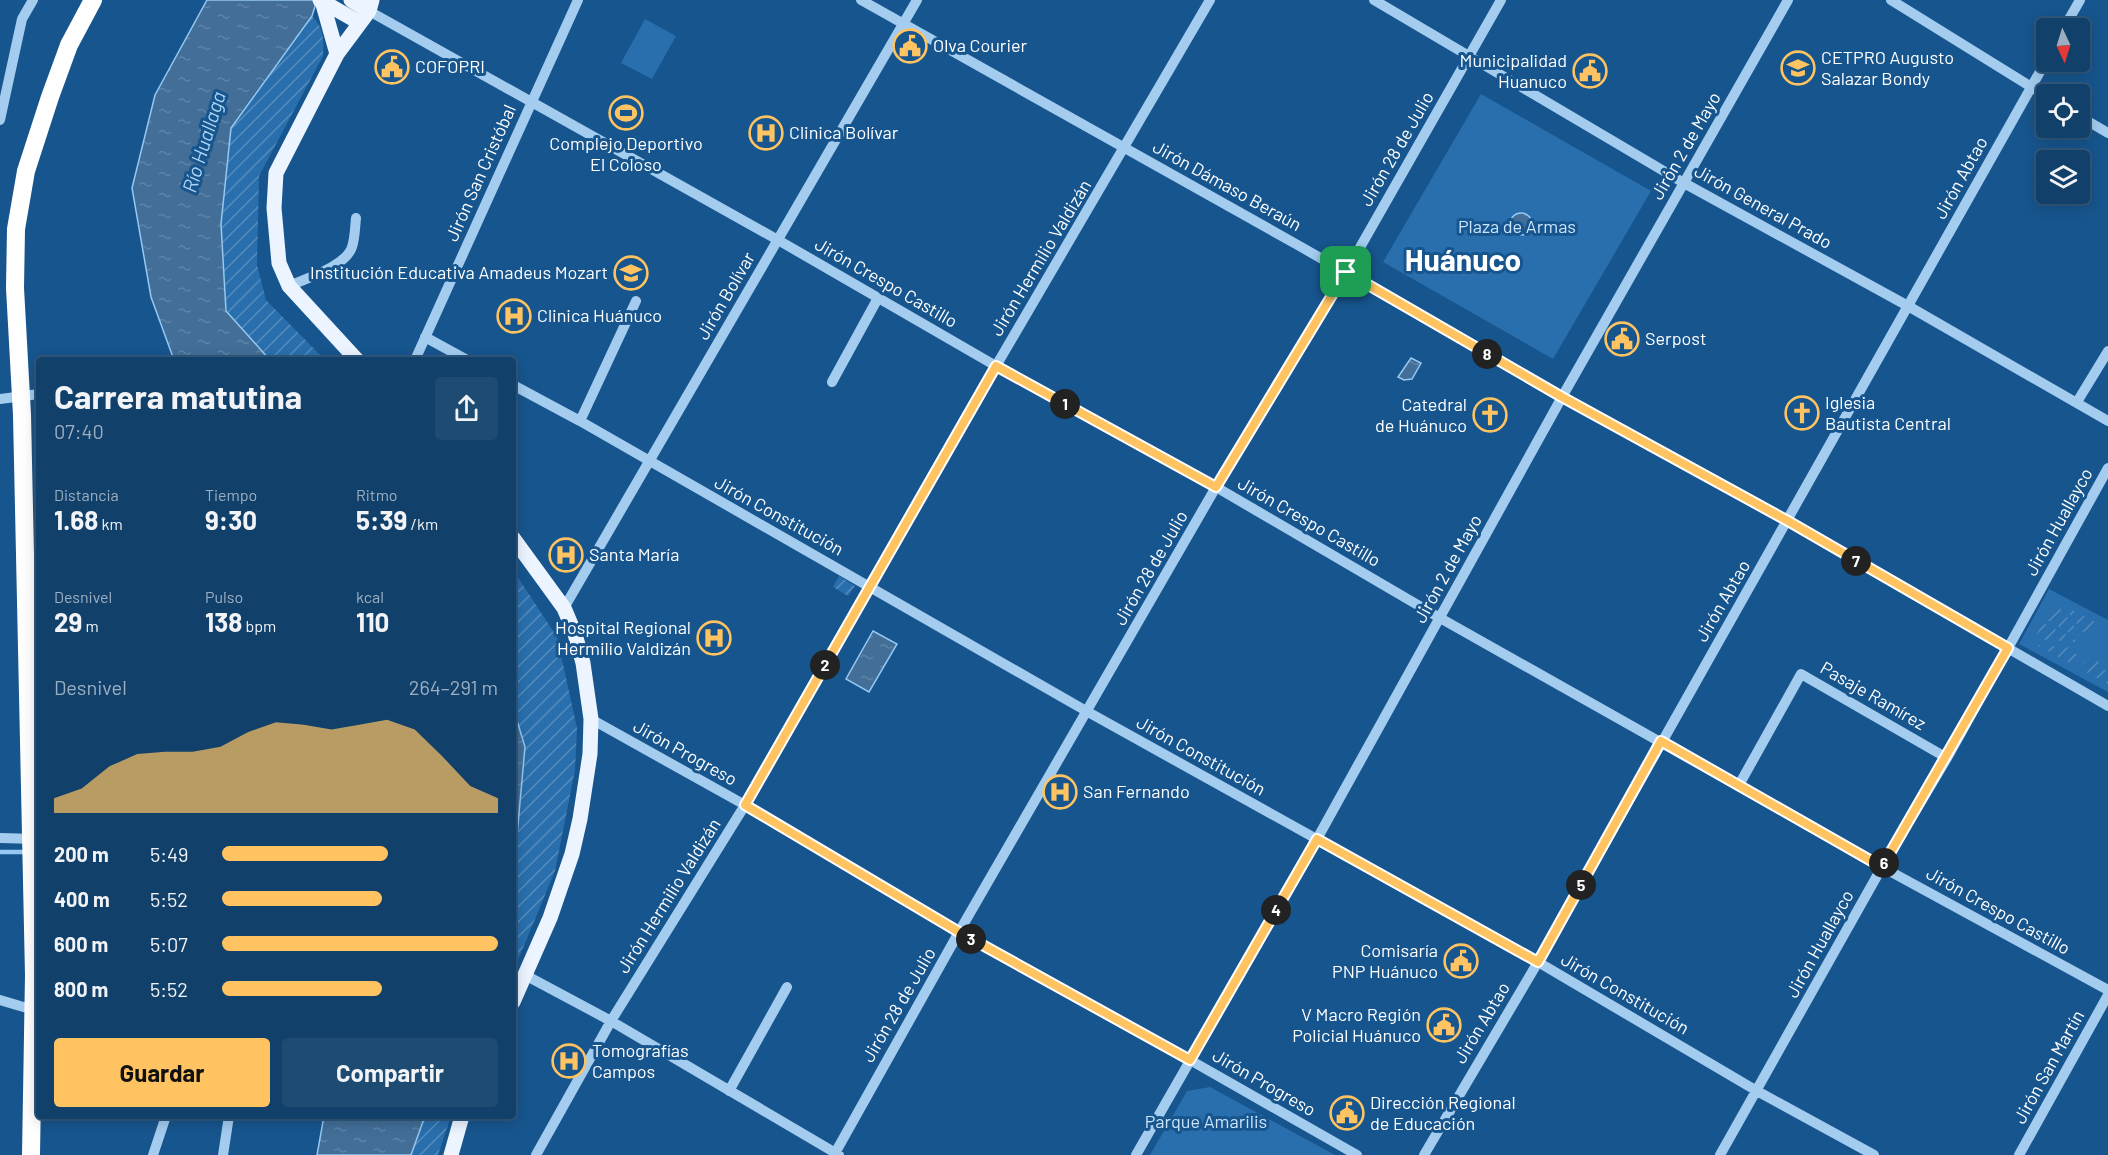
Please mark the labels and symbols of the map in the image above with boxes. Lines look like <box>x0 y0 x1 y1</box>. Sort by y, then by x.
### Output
north arrow <box>2036 18 2090 72</box>
public building icon: Olva Courier <box>892 28 928 64</box>
place label: Olva Courier <box>933 34 1028 56</box>
place label: CETPRO Augusto Salazar Bondy <box>1821 46 1954 89</box>
public building icon: COFOPRI <box>374 49 410 85</box>
place label: Municipalidad Huanuco <box>1460 49 1567 92</box>
school or university icon: CETPRO Augusto Salazar Bondy <box>1780 50 1816 86</box>
public building icon: Municipalidad Huanuco <box>1572 53 1608 89</box>
place label: COFOPRI <box>415 55 485 77</box>
street label: Jirón 28 de Julio <box>1354 87 1438 210</box>
water label: Río Huallaga <box>176 88 230 195</box>
street label: Jirón 2 de Mayo <box>1646 88 1725 203</box>
sports icon: Complejo Deportivo El Coloso <box>608 95 644 131</box>
street label: Jirón San Cristóbal <box>440 101 520 244</box>
hospital icon: Clinica Bolívar <box>748 115 784 151</box>
place label: Clinica Bolívar <box>789 121 899 143</box>
place label: Complejo Deportivo El Coloso <box>549 132 703 175</box>
street label: Jirón Abtao <box>1929 133 1992 223</box>
street label: Jirón Dámaso Beraún <box>1149 135 1306 235</box>
street label: Jirón General Prado <box>1691 159 1836 253</box>
street label: Jirón Hermilio Valdizán <box>985 175 1095 340</box>
park label: Plaza de Armas <box>1458 215 1576 237</box>
street label: Jirón Crespo Castillo <box>811 232 962 332</box>
district label: Huánuco <box>1405 241 1521 277</box>
pin <box>1320 246 1371 297</box>
street label: Jirón Bolívar <box>691 247 759 343</box>
school or university icon: Institución Educativa Amadeus Mozart <box>613 255 649 291</box>
place label: Institución Educativa Amadeus Mozart <box>310 261 608 283</box>
hospital icon: Clinica Huánuco <box>496 298 532 334</box>
place label: Clinica Huánuco <box>537 304 662 326</box>
public building icon: Serpost <box>1604 321 1640 357</box>
place label: Serpost <box>1645 327 1706 349</box>
pin: 8 <box>1472 339 1502 369</box>
pin: 1 <box>1050 389 1080 419</box>
place label: Iglesia Bautista Central <box>1825 391 1951 434</box>
place label: Catedral de Huánuco <box>1375 393 1467 436</box>
church icon: Iglesia Bautista Central <box>1784 395 1820 431</box>
church icon: Catedral de Huánuco <box>1472 397 1508 433</box>
street label: Jirón Huallayco <box>2020 464 2097 579</box>
street label: Jirón Constitución <box>711 471 848 560</box>
street label: Jirón Crespo Castillo <box>1234 471 1385 571</box>
street label: Jirón 28 de Julio <box>1108 506 1192 629</box>
street label: Jirón 2 de Mayo <box>1408 511 1486 627</box>
hospital icon: Santa María <box>548 537 584 573</box>
place label: Santa María <box>589 543 679 565</box>
pin: 7 <box>1841 546 1871 576</box>
street label: Jirón Abtao <box>1690 556 1754 645</box>
place label: Hospital Regional Hermilio Valdizán <box>555 616 691 659</box>
hospital icon: Hospital Regional Hermilio Valdizán <box>696 620 732 656</box>
pin: 2 <box>810 650 840 680</box>
street label: Pasaje Ramírez <box>1817 656 1930 734</box>
street label: Jirón Constitución <box>1133 711 1270 800</box>
street label: Jirón Progreso <box>630 715 741 790</box>
hospital icon: San Fernando <box>1042 774 1078 810</box>
place label: San Fernando <box>1083 780 1190 802</box>
street label: Jirón Hermilio Valdizán <box>612 814 725 977</box>
pin: 6 <box>1869 848 1899 878</box>
street label: Jirón Crespo Castillo <box>1923 861 2074 959</box>
pin: 5 <box>1566 870 1596 900</box>
street label: Jirón Huallayco <box>1781 886 1858 1001</box>
pin: 4 <box>1261 895 1291 925</box>
pin: 3 <box>956 924 986 954</box>
place label: Comisaría PNP Huánuco <box>1332 939 1438 982</box>
street label: Jirón 28 de Julio <box>856 943 940 1066</box>
public building icon: Comisaría PNP Huánuco <box>1443 943 1479 979</box>
street label: Jirón Constitución <box>1558 948 1693 1039</box>
street label: Jirón Abtao <box>1448 978 1514 1067</box>
place label: V Macro Región Policial Huánuco <box>1292 1003 1421 1046</box>
street label: Jirón San Martín <box>2008 1006 2088 1127</box>
public building icon: V Macro Región Policial Huánuco <box>1426 1007 1462 1043</box>
place label: Tomografías Campos <box>592 1039 689 1082</box>
hospital icon: Tomografías Campos <box>551 1043 587 1079</box>
street label: Jirón Progreso <box>1209 1044 1320 1120</box>
place label: Dirección Regional de Educación <box>1370 1091 1516 1134</box>
public building icon: Dirección Regional de Educación <box>1329 1095 1365 1131</box>
park label: Parque Amarilis <box>1145 1110 1267 1132</box>

